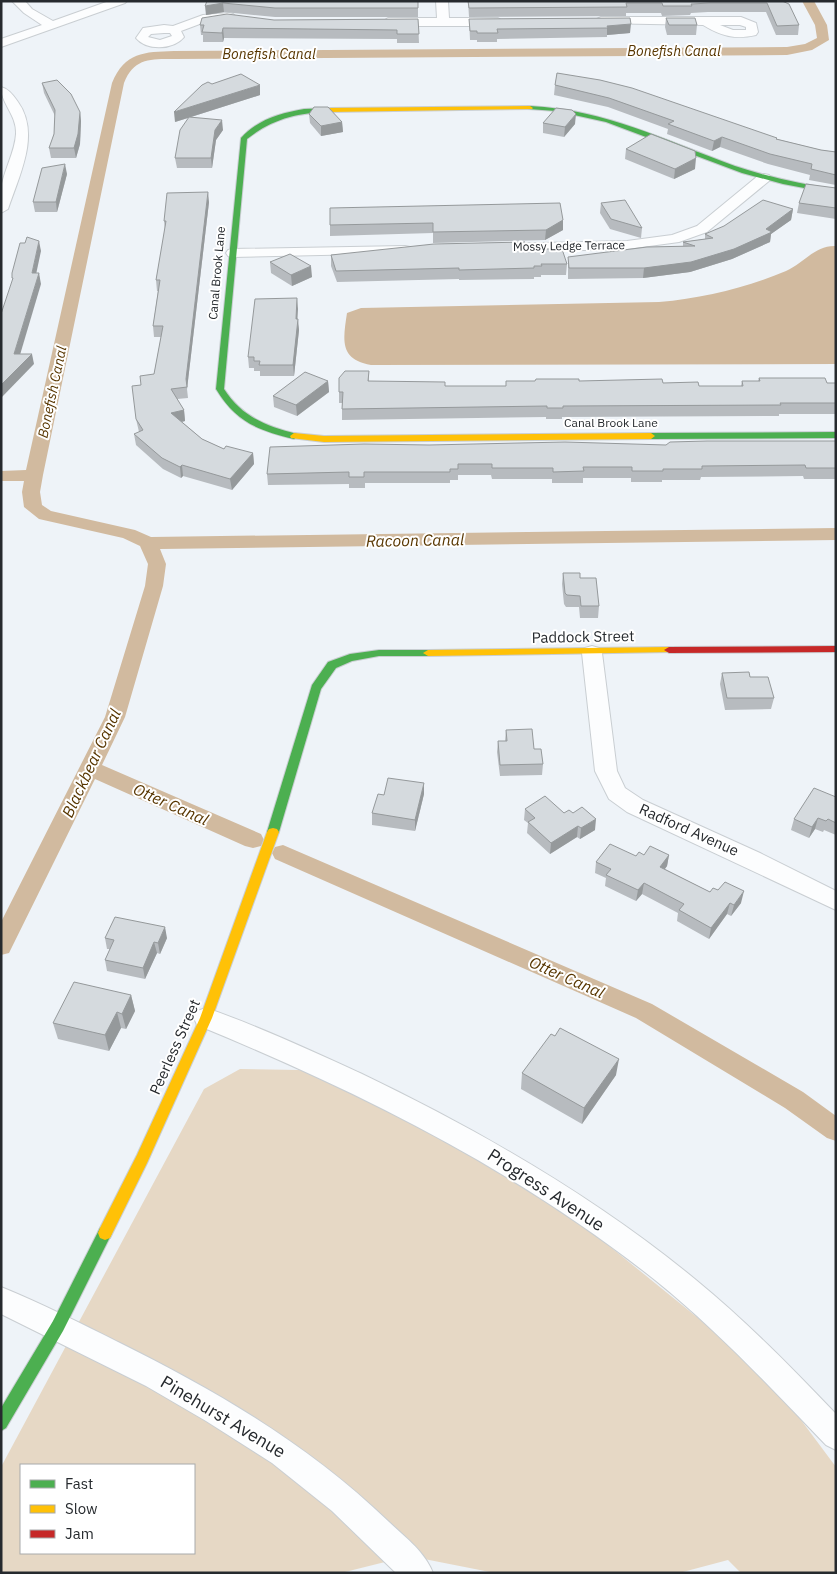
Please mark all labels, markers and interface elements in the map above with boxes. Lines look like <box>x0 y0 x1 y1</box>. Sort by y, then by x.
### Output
water label: Bonefish Canal <box>627 42 721 60</box>
water label: Bonefish Canal <box>222 45 316 63</box>
street label: Canal Brook Lane <box>205 225 228 320</box>
street label: Mossy Ledge Terrace <box>513 237 626 254</box>
water label: Bonefish Canal <box>33 344 71 439</box>
street label: Canal Brook Lane <box>564 415 658 430</box>
water label: Racoon Canal <box>366 529 465 551</box>
street label: Paddock Street <box>531 626 635 647</box>
water label: Blackbear Canal <box>57 705 125 820</box>
water label: Otter Canal <box>130 779 212 830</box>
street label: Radford Avenue <box>636 799 742 860</box>
water label: Otter Canal <box>526 952 608 1003</box>
street label: Peerless Street <box>145 996 204 1097</box>
street label: Progress Avenue <box>483 1143 609 1236</box>
street label: Pinehurst Avenue <box>157 1370 290 1463</box>
legend <box>20 1464 195 1554</box>
text: Fast <box>65 1474 93 1493</box>
text: Slow <box>65 1499 98 1518</box>
text: Jam <box>65 1524 94 1543</box>

